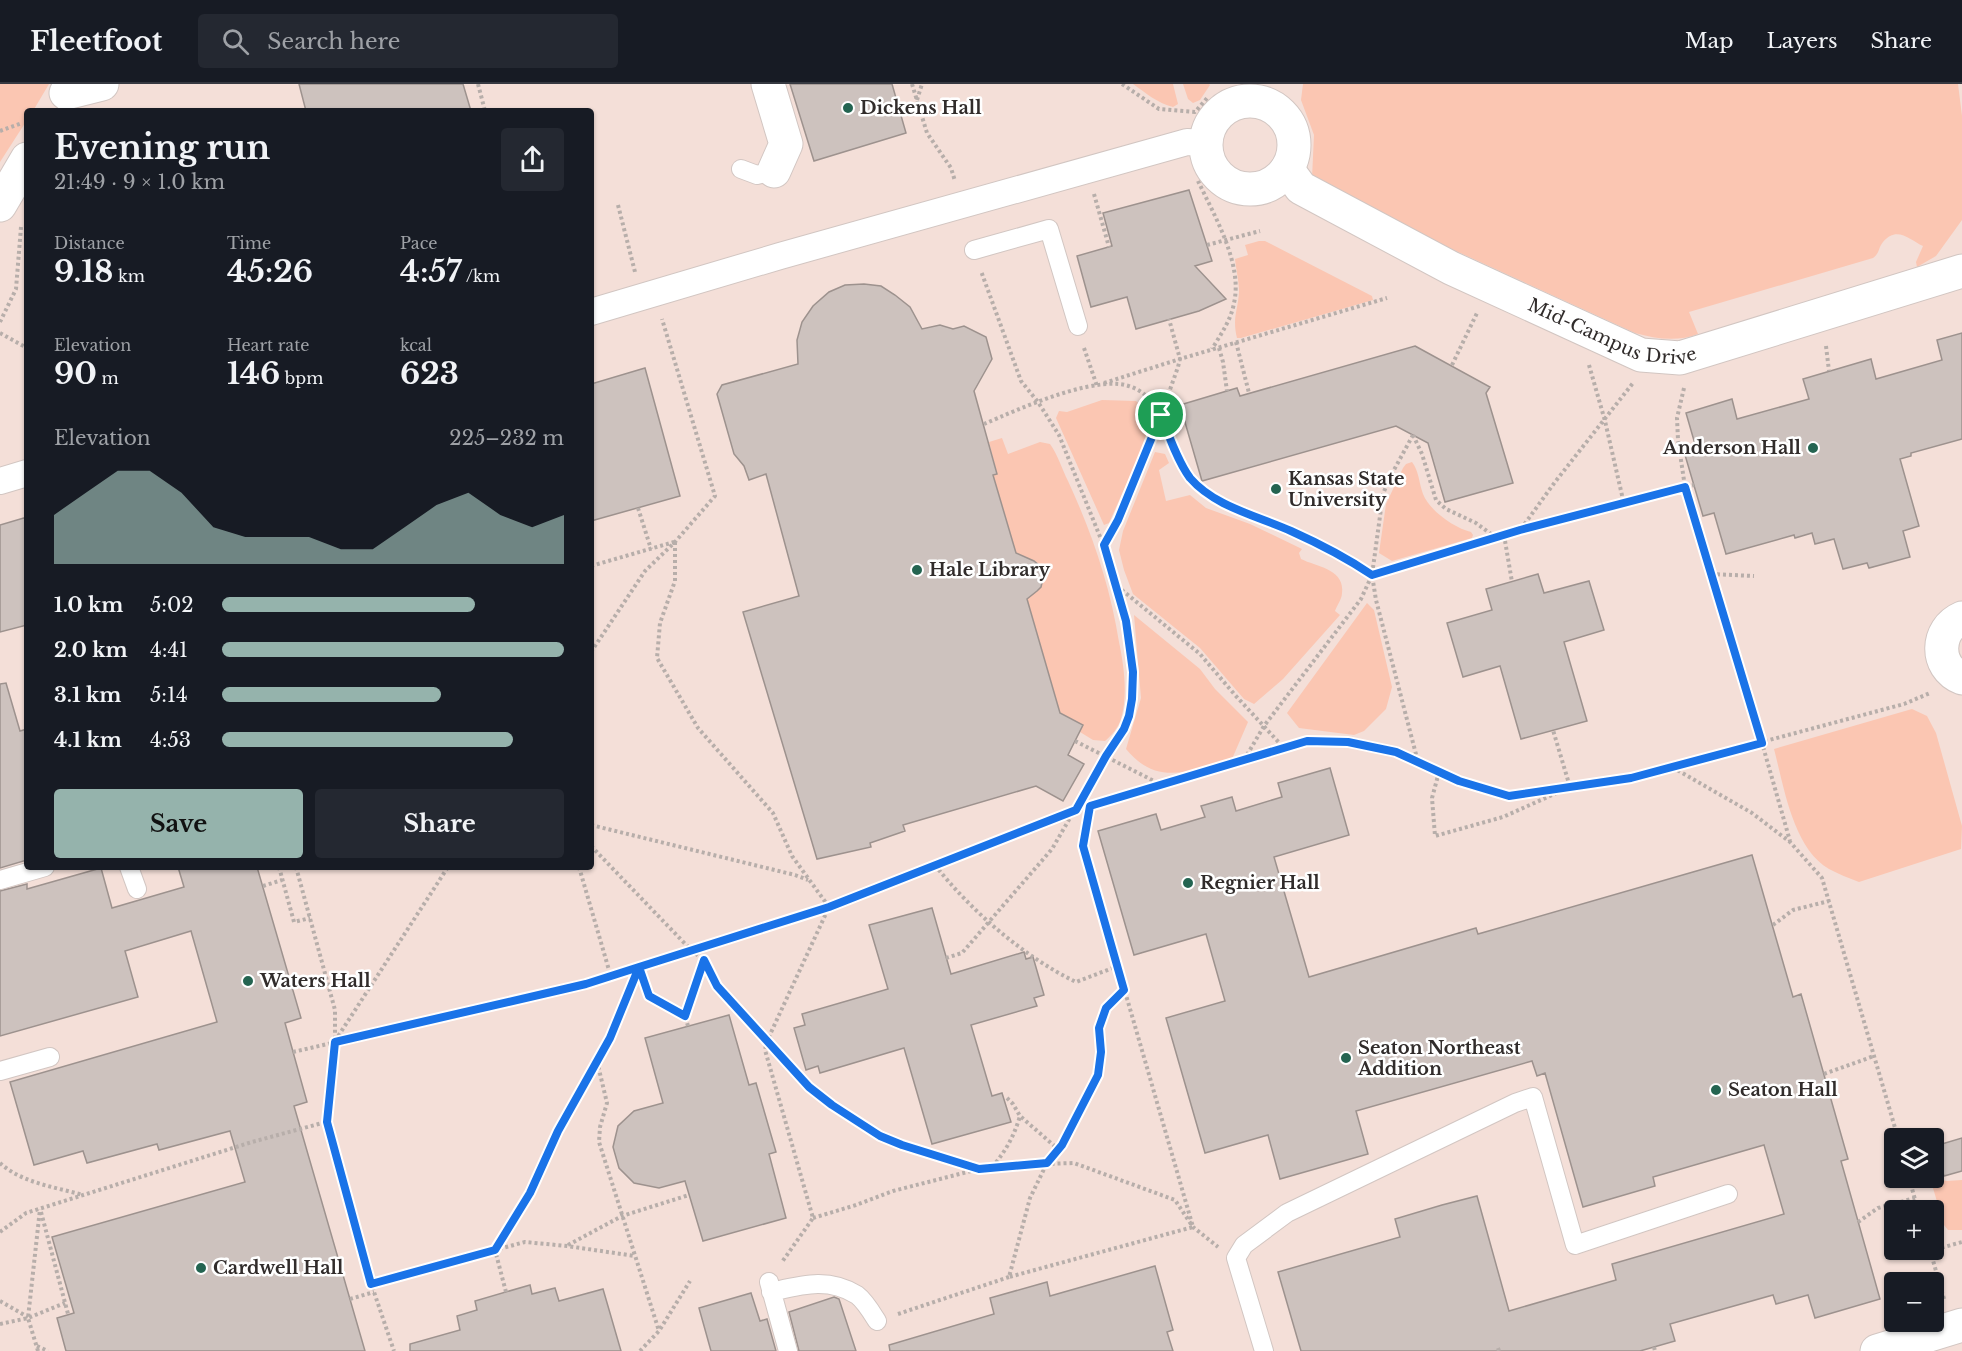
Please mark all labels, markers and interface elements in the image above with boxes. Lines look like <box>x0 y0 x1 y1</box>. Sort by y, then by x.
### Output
search box <box>198 14 618 68</box>
text: Fleetfoot <box>30 24 162 59</box>
icon: search <box>219 25 252 58</box>
text: Search here <box>267 28 400 55</box>
text: Map <box>1685 28 1734 54</box>
text: Layers <box>1767 28 1838 54</box>
text: Share <box>1871 28 1932 54</box>
place label: Dickens Hall <box>860 97 982 119</box>
marker: Dickens Hall <box>841 101 855 115</box>
text: Evening run <box>54 127 270 168</box>
button: share <box>501 128 564 191</box>
text: 21:49 · 9 × 1.0 km <box>54 170 225 194</box>
text: Distance <box>54 233 125 253</box>
text: Time <box>227 233 271 253</box>
text: Pace <box>400 233 437 253</box>
text: 9.18 <box>54 253 113 290</box>
text: 45:26 <box>227 253 313 290</box>
text: 4:57 <box>400 253 462 290</box>
text: km <box>113 266 145 286</box>
text: /km <box>462 266 500 286</box>
street label: Mid-Campus Drive <box>1524 294 1699 370</box>
text: Elevation <box>54 335 131 355</box>
text: Heart rate <box>227 335 309 355</box>
text: kcal <box>400 335 432 355</box>
text: 90 <box>54 355 97 392</box>
text: 146 <box>227 355 280 392</box>
text: 623 <box>400 355 459 392</box>
text: m <box>97 368 119 388</box>
text: bpm <box>280 368 323 388</box>
pin <box>1135 389 1186 440</box>
icon: arrive <box>1144 398 1177 431</box>
text: Elevation <box>54 426 151 450</box>
text: 225–232 m <box>449 426 564 450</box>
place label: Anderson Hall <box>1662 437 1802 459</box>
marker: Anderson Hall <box>1806 441 1820 455</box>
place label: Kansas State University <box>1288 468 1405 511</box>
marker: Kansas State University <box>1269 482 1283 496</box>
place label: Hale Library <box>929 559 1051 581</box>
marker: Hale Library <box>910 563 924 577</box>
text: 1.0 km <box>54 593 123 617</box>
text: 5:02 <box>150 593 194 617</box>
text: 2.0 km <box>54 638 128 662</box>
text: 4:41 <box>150 638 188 662</box>
text: 3.1 km <box>54 683 121 707</box>
text: 5:14 <box>150 683 188 707</box>
text: 4.1 km <box>54 728 122 752</box>
text: 4:53 <box>150 728 191 752</box>
button: Save <box>54 789 303 858</box>
button: Share <box>315 789 564 858</box>
place label: Regnier Hall <box>1200 872 1320 894</box>
marker: Regnier Hall <box>1181 876 1195 890</box>
place label: Waters Hall <box>259 970 371 992</box>
marker: Waters Hall <box>241 974 255 988</box>
place label: Seaton Northeast Addition <box>1357 1037 1521 1080</box>
marker: Seaton Northeast Addition <box>1339 1051 1353 1065</box>
place label: Seaton Hall <box>1728 1079 1838 1101</box>
marker: Seaton Hall <box>1709 1083 1723 1097</box>
map controls <box>1884 1128 1944 1332</box>
button: layers <box>1884 1128 1944 1188</box>
button: + <box>1884 1200 1944 1260</box>
place label: Cardwell Hall <box>213 1257 344 1279</box>
marker: Cardwell Hall <box>194 1261 208 1275</box>
button: − <box>1884 1272 1944 1332</box>

